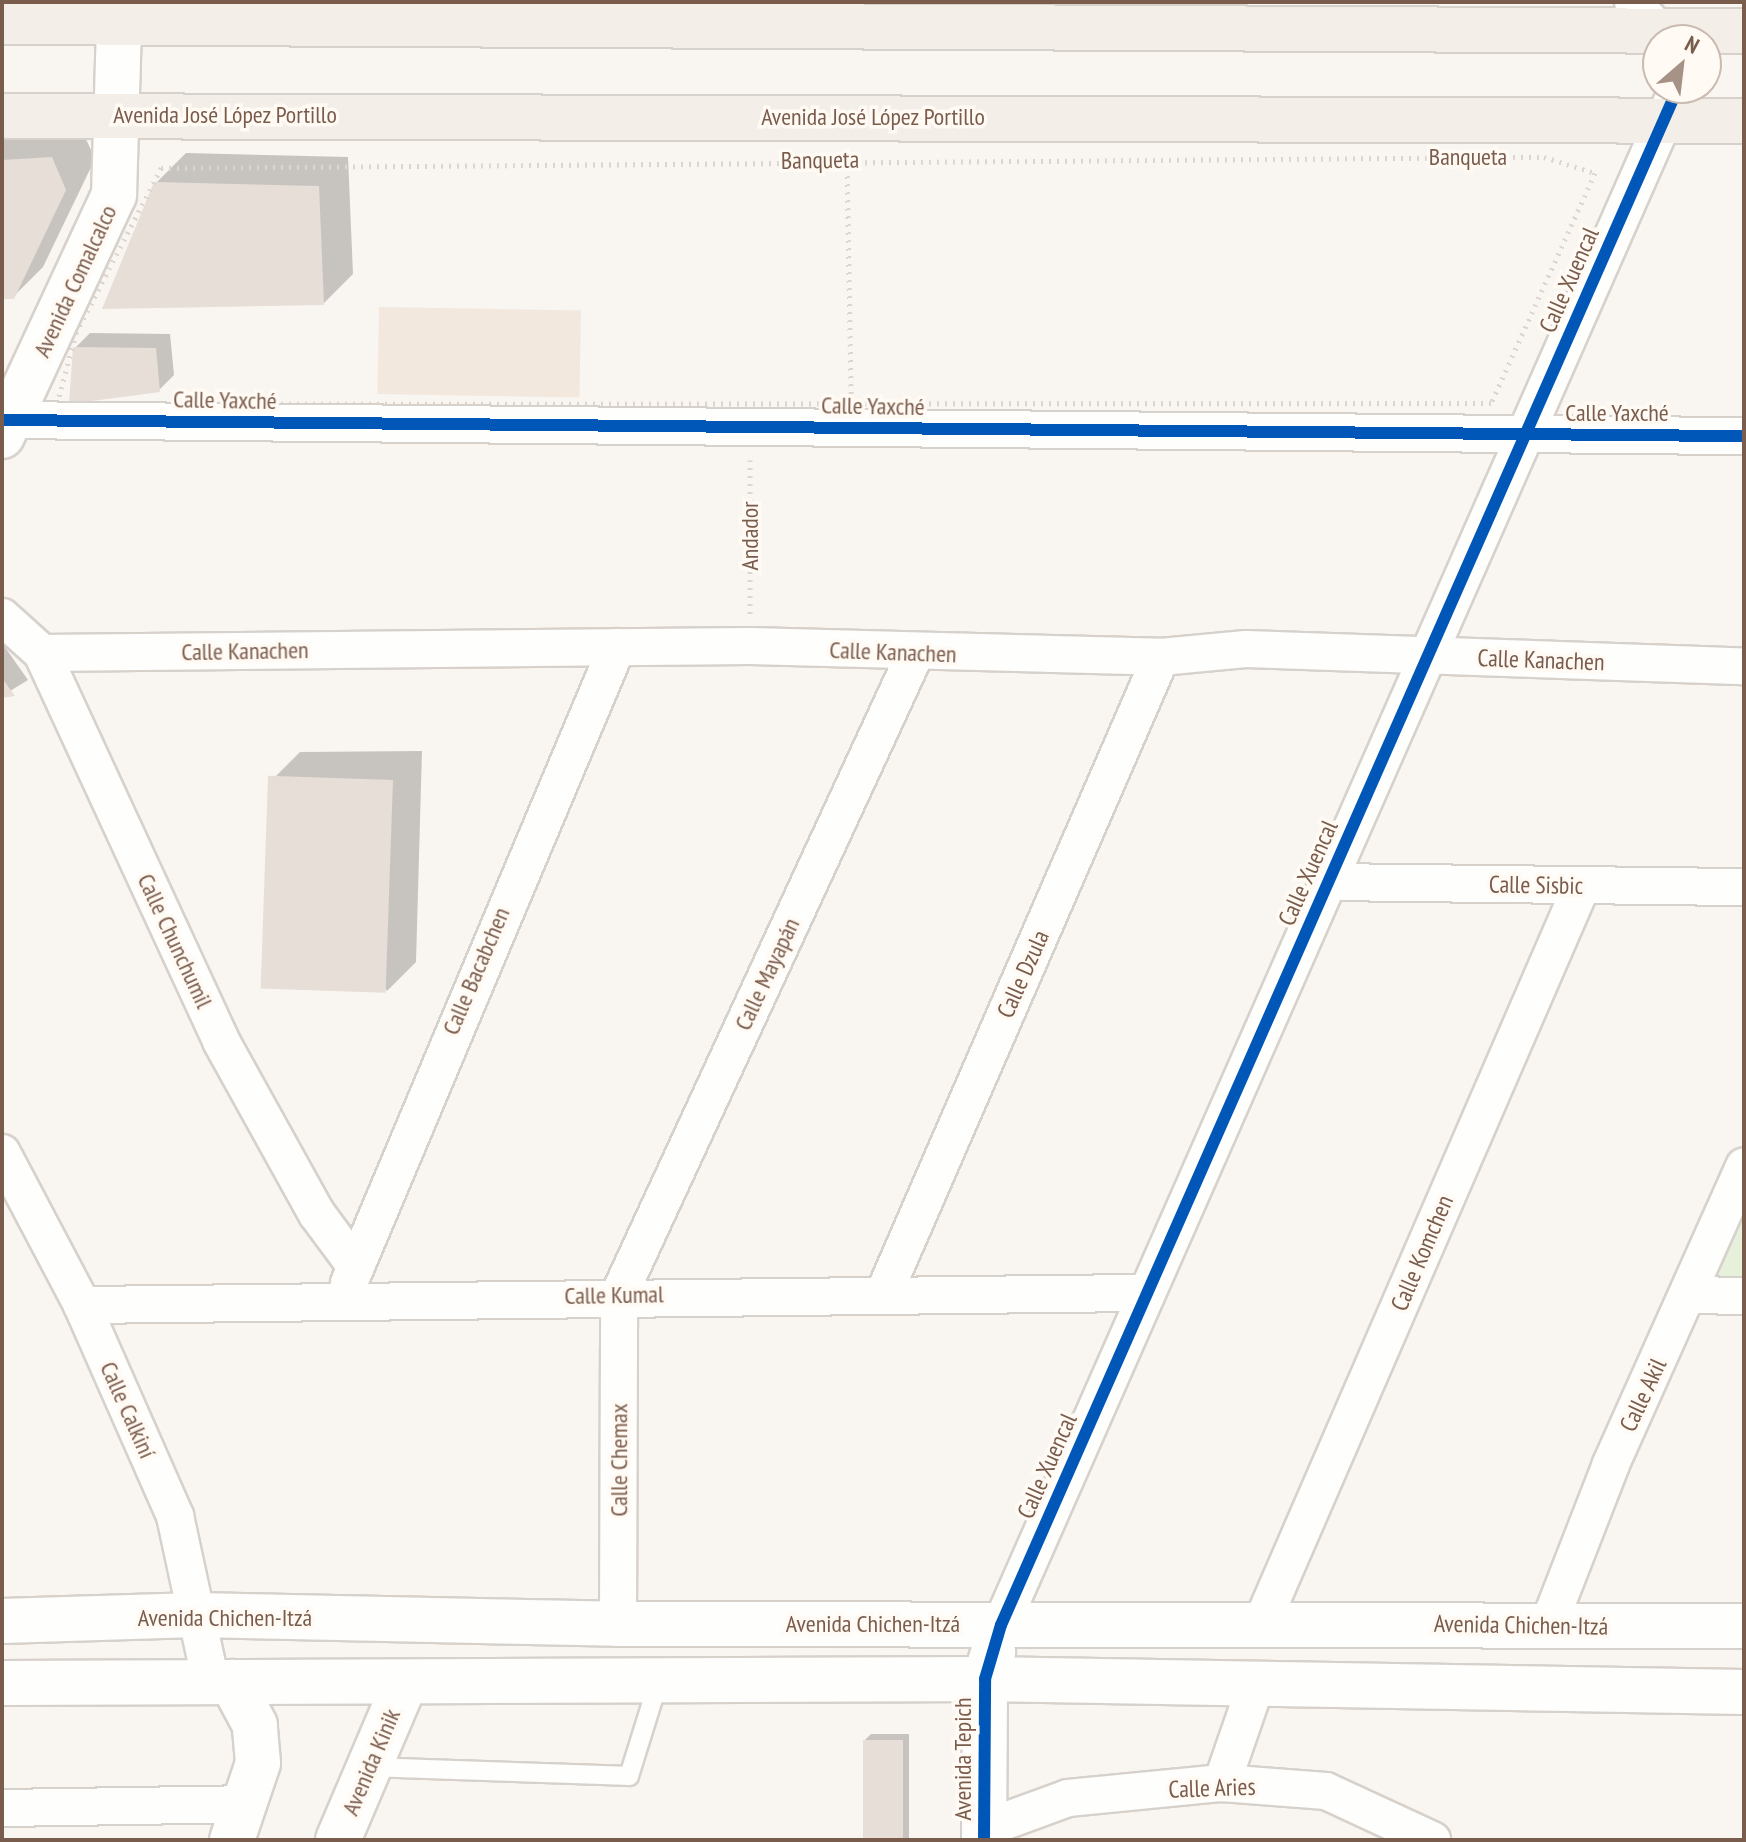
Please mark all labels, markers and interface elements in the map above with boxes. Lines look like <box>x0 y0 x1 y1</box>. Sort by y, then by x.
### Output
north arrow <box>1642 24 1722 104</box>
text: N <box>1680 29 1704 60</box>
street label: Avenida José López Portillo <box>113 101 337 129</box>
street label: Avenida José López Portillo <box>761 103 985 131</box>
street label: Banqueta <box>1429 143 1507 171</box>
street label: Banqueta <box>781 145 859 175</box>
street label: Avenida Comalcalco <box>27 200 123 362</box>
street label: Calle Xuencal <box>1533 223 1605 337</box>
street label: Calle Yaxché <box>173 385 277 415</box>
street label: Calle Yaxché <box>821 391 925 421</box>
street label: Calle Yaxché <box>1565 399 1669 427</box>
street label: Andador <box>736 501 764 571</box>
street label: Calle Kanachen <box>181 635 309 667</box>
street label: Calle Kanachen <box>829 635 957 669</box>
street label: Calle Kanachen <box>1477 643 1605 677</box>
street label: Calle Xuencal <box>1272 816 1344 930</box>
street label: Calle Chunchumil <box>131 869 219 1013</box>
street label: Calle Sisbic <box>1489 870 1583 900</box>
street label: Calle Bacabchen <box>436 903 516 1039</box>
street label: Calle Mayapán <box>728 913 806 1035</box>
street label: Calle Dzula <box>991 926 1055 1022</box>
street label: Calle Komchen <box>1385 1191 1459 1315</box>
street label: Calle Kumal <box>564 1280 664 1310</box>
street label: Calle Akil <box>1613 1354 1673 1436</box>
street label: Calle Calkiní <box>94 1357 162 1463</box>
street label: Calle Chemax <box>605 1403 633 1517</box>
street label: Calle Xuencal <box>1011 1409 1083 1523</box>
street label: Avenida Chichen-Itzá <box>138 1604 312 1632</box>
street label: Avenida Chichen-Itzá <box>1434 1609 1608 1641</box>
street label: Avenida Chichen-Itzá <box>786 1610 960 1638</box>
street label: Avenida Tepich <box>949 1697 977 1821</box>
street label: Avenida Kinik <box>336 1704 406 1820</box>
street label: Calle Aries <box>1168 1772 1256 1804</box>

